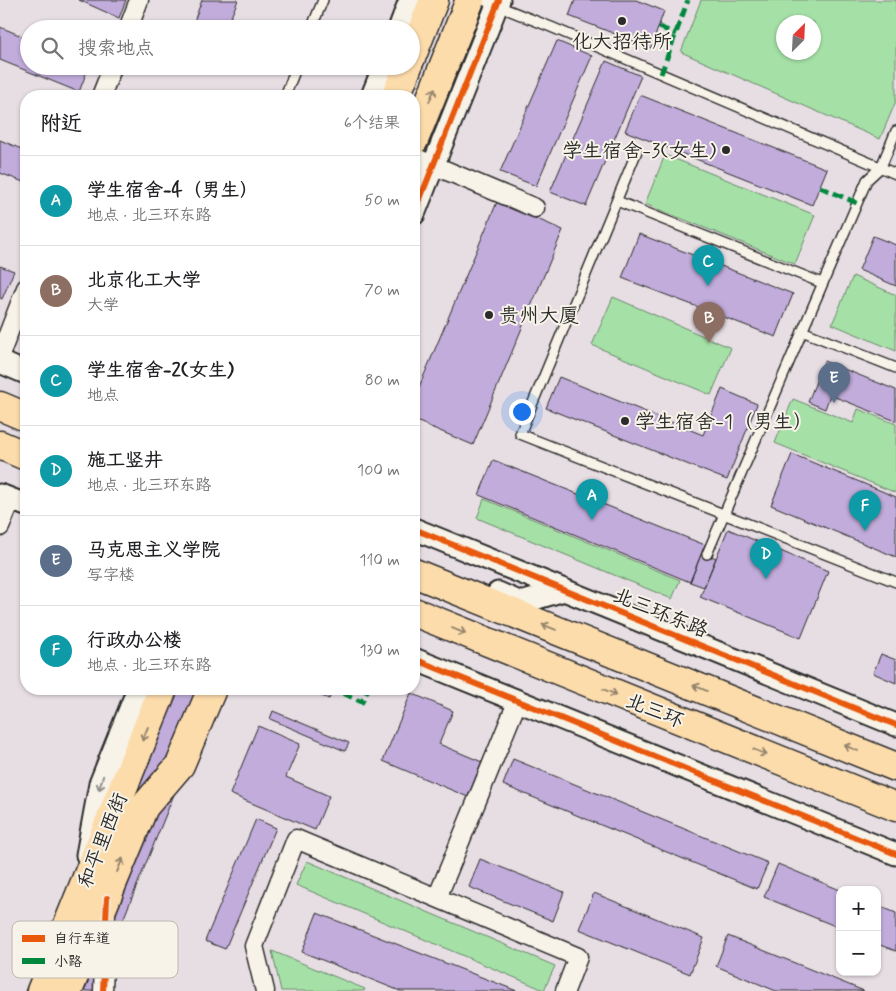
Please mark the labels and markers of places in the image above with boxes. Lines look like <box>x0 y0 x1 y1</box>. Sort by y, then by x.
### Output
marker: 化大招待所 <box>616 15 628 27</box>
place label: 化大招待所 <box>572 29 672 56</box>
place label: 学生宿舍-3(女生) <box>562 138 716 165</box>
marker: 学生宿舍-3(女生) <box>720 144 732 156</box>
pin: C <box>692 245 724 286</box>
pin: B <box>693 302 725 343</box>
place label: 贵州大厦 <box>499 303 579 330</box>
marker: 贵州大厦 <box>483 309 495 321</box>
pin: E <box>818 362 850 403</box>
place label: 学生宿舍-1（男生） <box>635 409 813 436</box>
marker: 学生宿舍-1（男生） <box>619 415 631 427</box>
pin: A <box>576 479 608 520</box>
pin: F <box>849 490 881 531</box>
pin: D <box>750 538 782 579</box>

